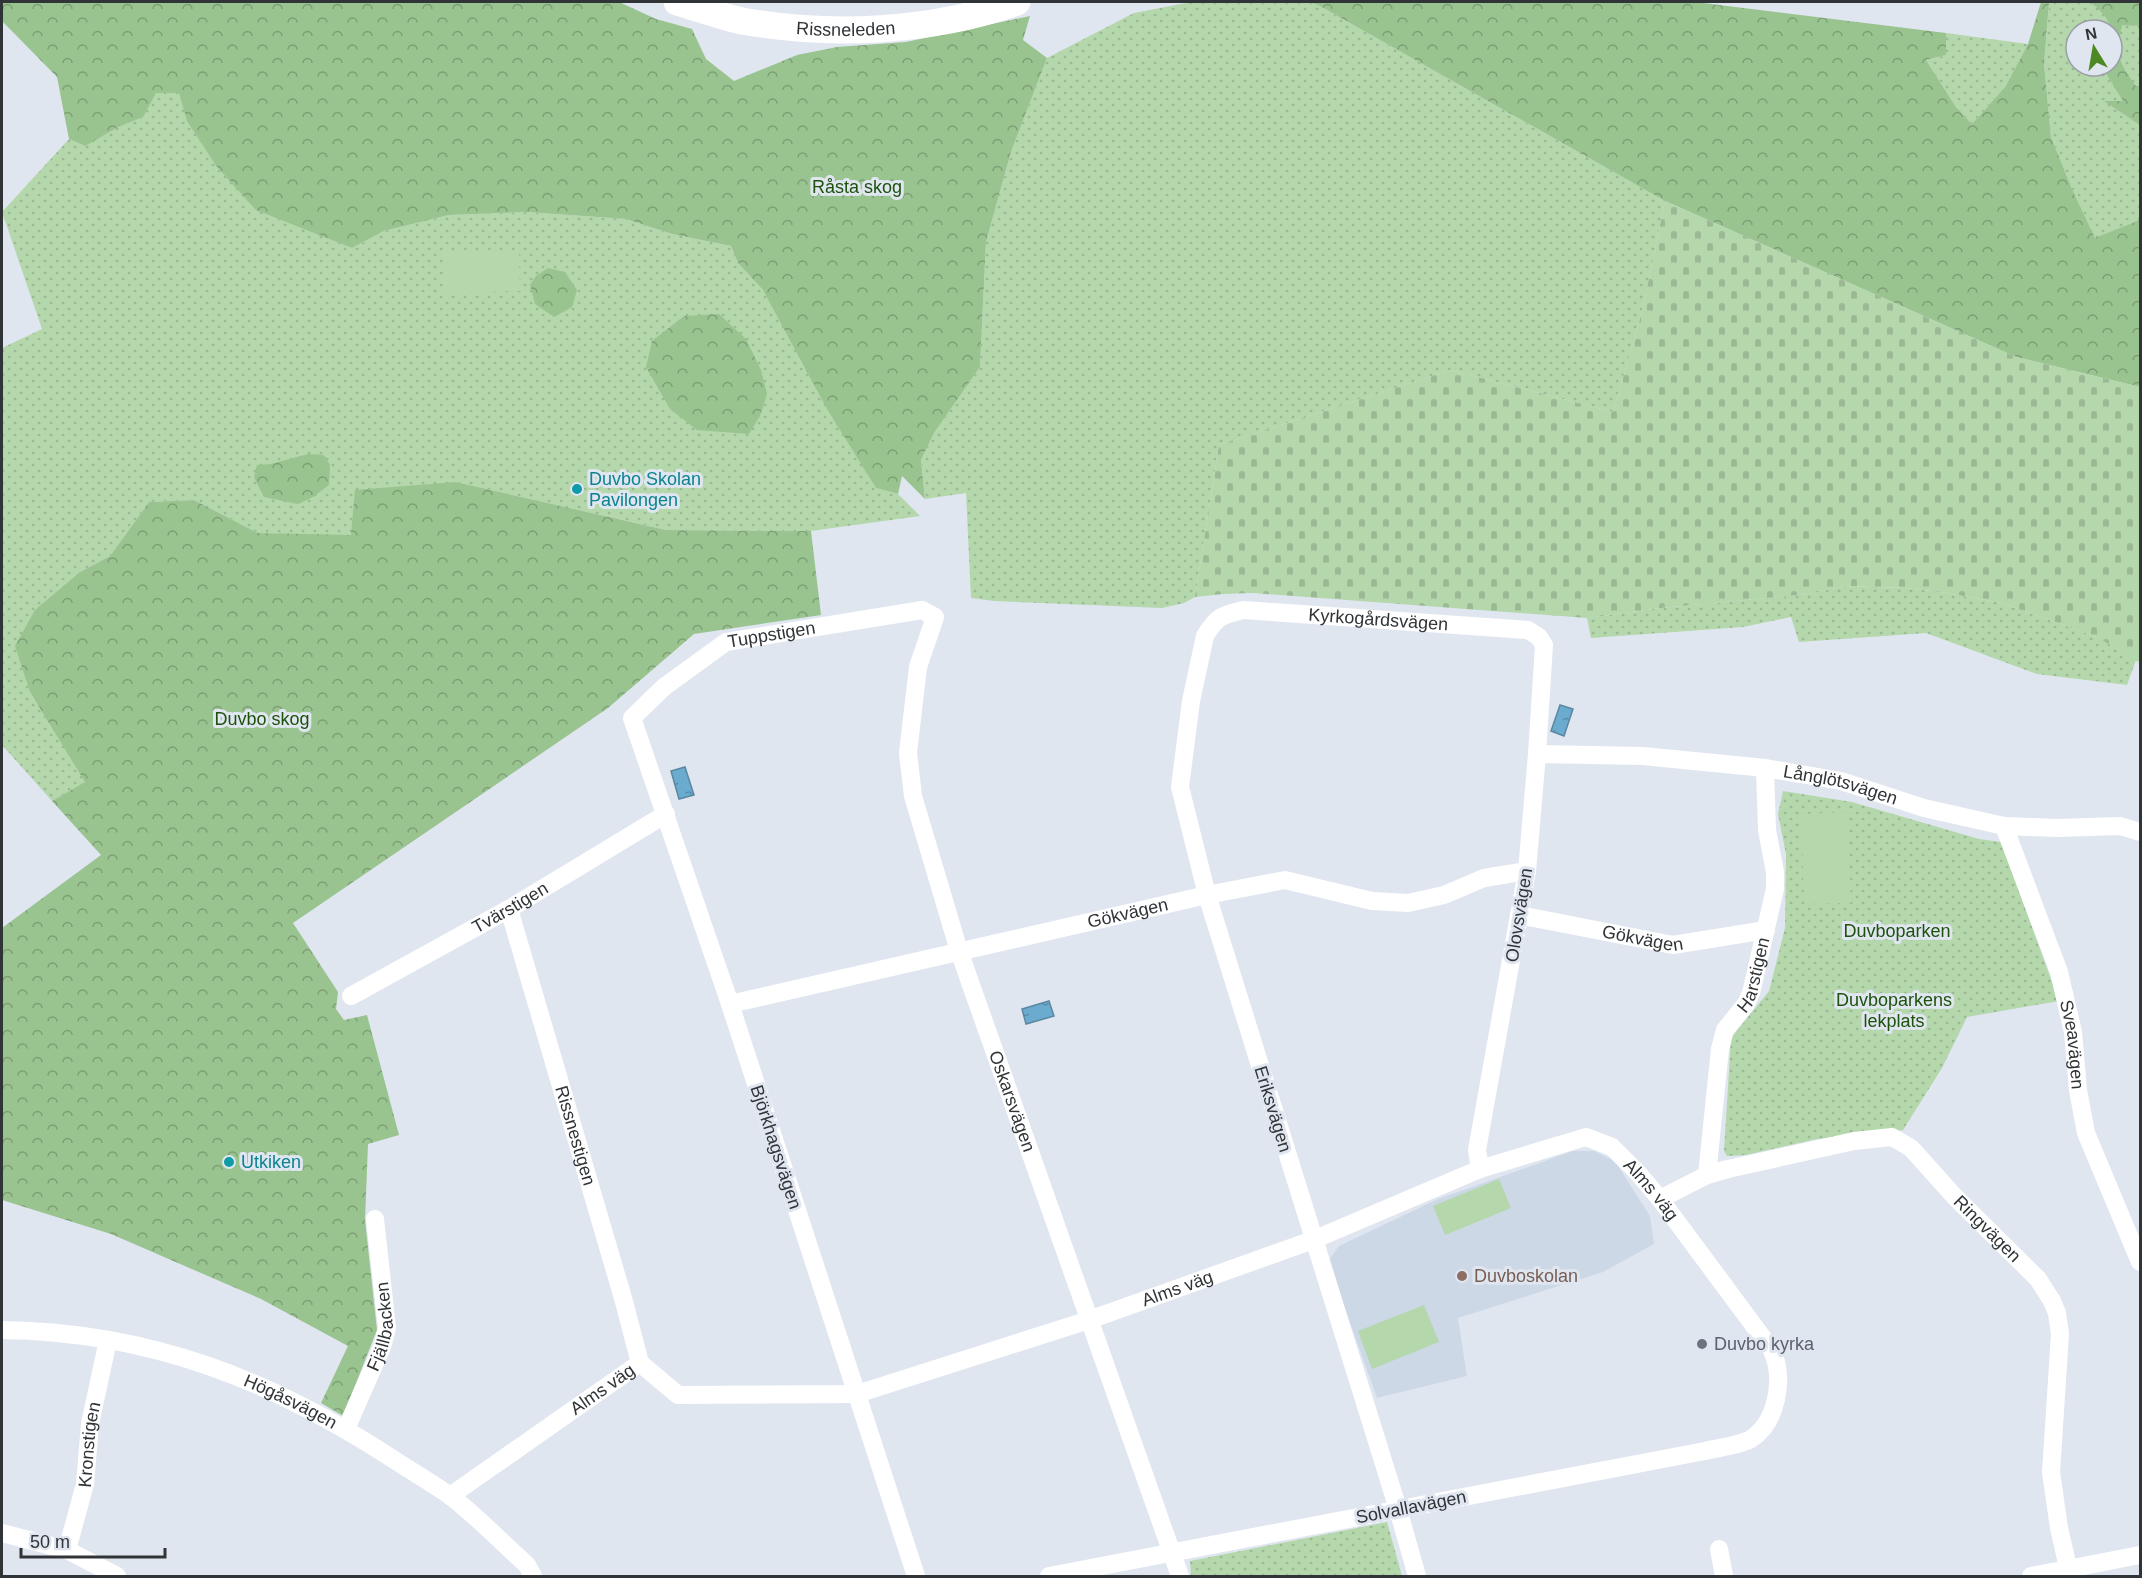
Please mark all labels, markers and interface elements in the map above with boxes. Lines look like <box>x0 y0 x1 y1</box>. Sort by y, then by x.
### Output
street label: Rissneleden <box>796 18 896 40</box>
north arrow <box>2064 18 2124 78</box>
text: N <box>2084 24 2099 43</box>
park label: Råsta skog <box>812 177 902 197</box>
place label: Duvbo Skolan Pavilongen <box>589 469 701 510</box>
marker: Duvbo Skolan Pavilongen <box>570 482 584 496</box>
street label: Kyrkogårdsvägen <box>1308 605 1449 634</box>
street label: Tuppstigen <box>726 618 817 652</box>
park label: Duvbo skog <box>214 709 310 729</box>
street label: Långlötsvägen <box>1782 761 1900 809</box>
street label: Olovsvägen <box>1502 866 1536 964</box>
street label: Tvärstigen <box>469 878 552 937</box>
street label: Gökvägen <box>1086 894 1170 932</box>
street label: Gökvägen <box>1600 921 1685 955</box>
park label: Duvboparken <box>1843 921 1951 941</box>
street label: Harstigen <box>1733 935 1773 1017</box>
park label: Duvboparkens lekplats <box>1836 990 1952 1031</box>
street label: Sveavägen <box>2056 998 2088 1090</box>
street label: Oskarsvägen <box>985 1048 1039 1155</box>
street label: Eriksvägen <box>1250 1063 1296 1155</box>
street label: Rissnestigen <box>551 1083 599 1188</box>
street label: Björkhagsvägen <box>747 1083 805 1211</box>
place label: Utkiken <box>241 1152 301 1172</box>
marker: Utkiken <box>222 1155 236 1169</box>
street label: Alms väg <box>1620 1155 1682 1224</box>
street label: Ringvägen <box>1950 1191 2025 1266</box>
place label: Duvboskolan <box>1474 1266 1578 1286</box>
street label: Alms väg <box>1139 1267 1216 1310</box>
marker: Duvboskolan <box>1455 1269 1469 1283</box>
street label: Fjällbacken <box>363 1281 397 1374</box>
place label: Duvbo kyrka <box>1714 1334 1815 1354</box>
marker: Duvbo kyrka <box>1695 1337 1709 1351</box>
street label: Alms väg <box>566 1360 638 1419</box>
street label: Högåsvägen <box>241 1370 340 1433</box>
street label: Kronstigen <box>75 1400 104 1488</box>
street label: Solvallavägen <box>1354 1486 1468 1528</box>
scale bar <box>21 1521 165 1559</box>
text: 50 m <box>30 1532 70 1552</box>

